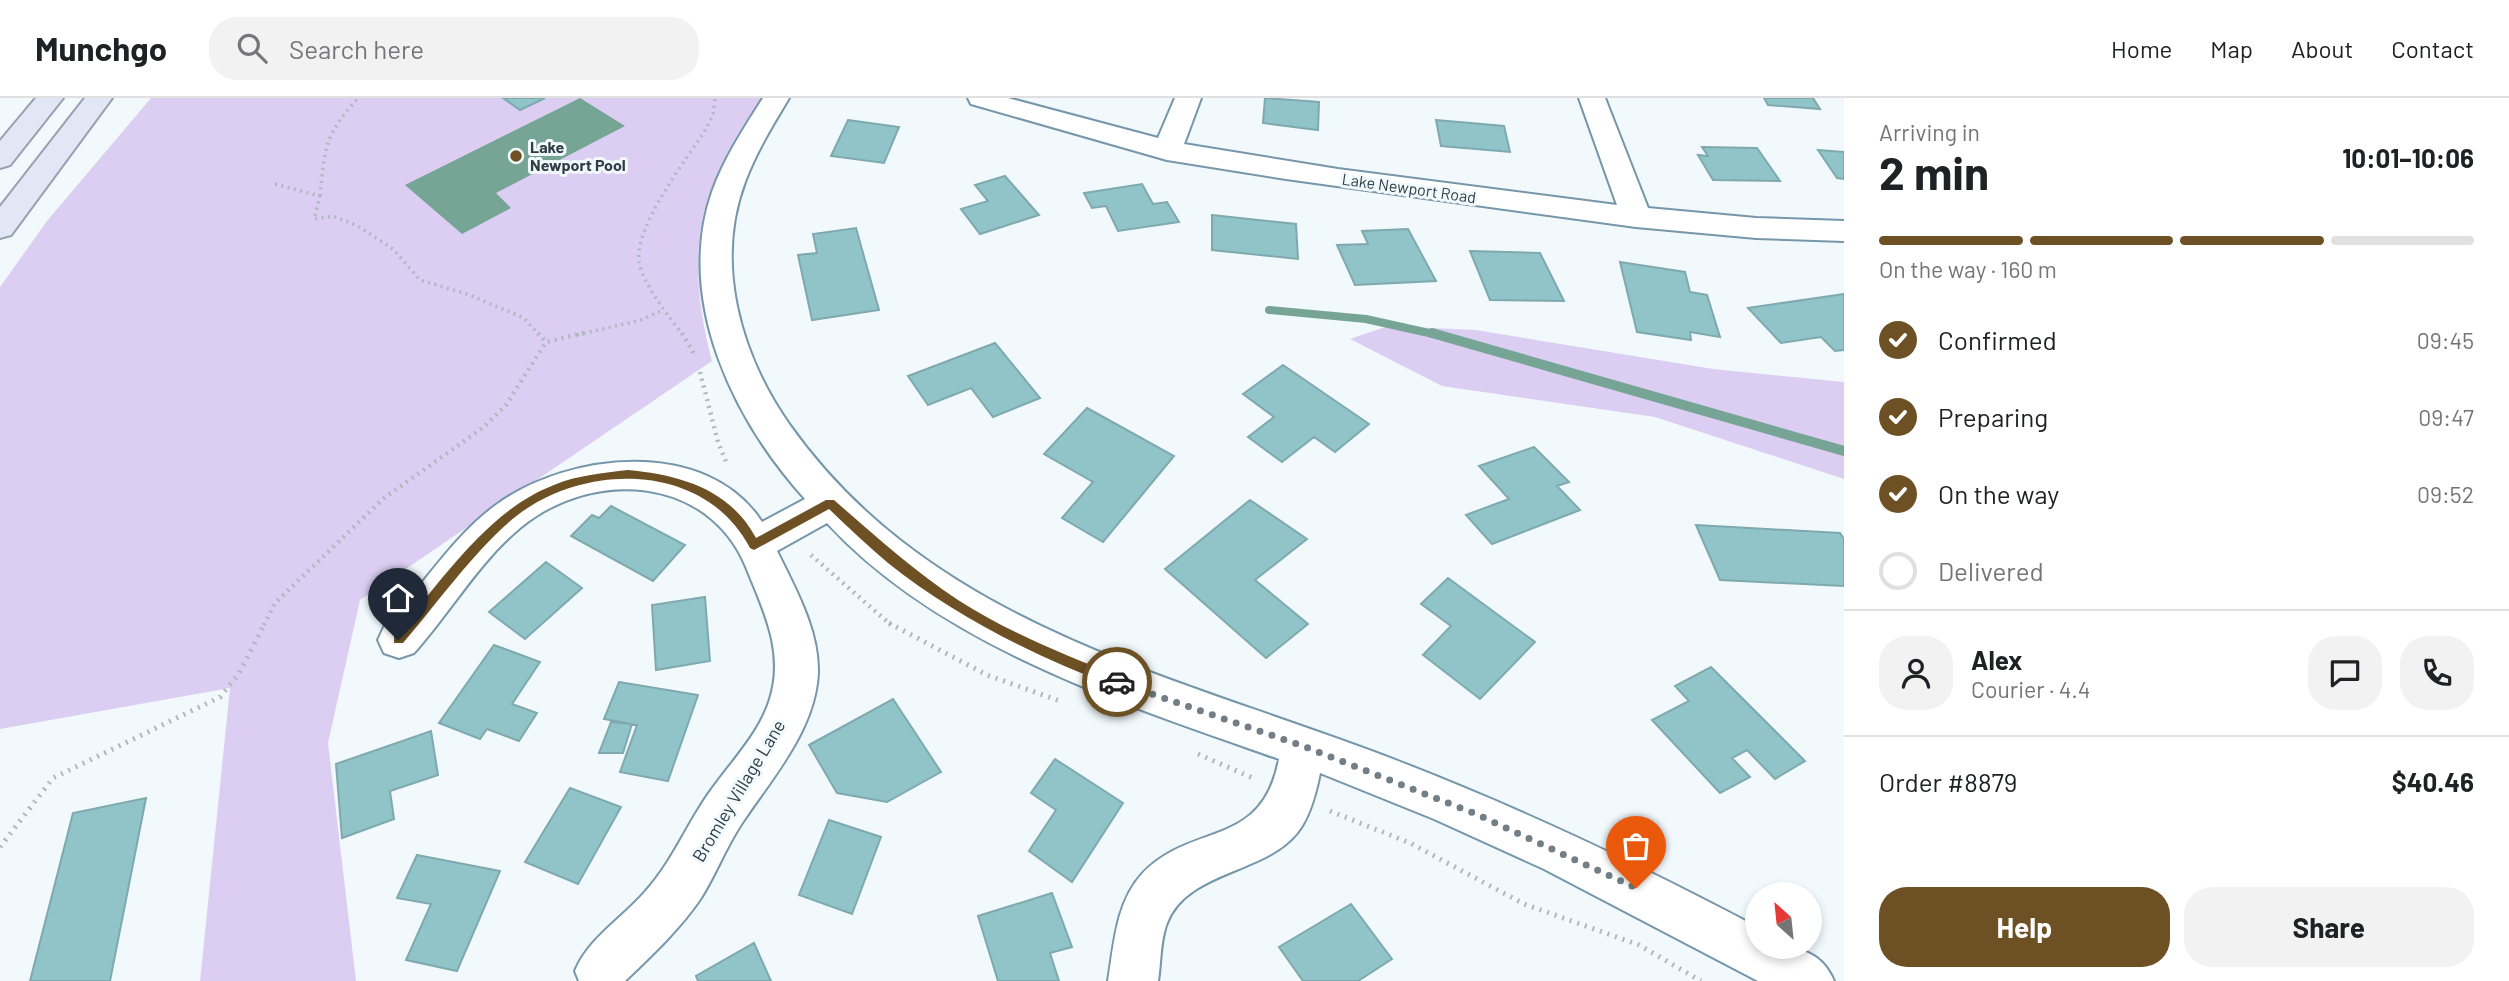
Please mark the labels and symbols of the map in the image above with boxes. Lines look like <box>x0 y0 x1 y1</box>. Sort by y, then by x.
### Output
place label: Lake Newport Pool <box>530 137 626 174</box>
marker: Lake Newport Pool <box>508 148 524 164</box>
street label: Lake Newport Road <box>1341 169 1477 206</box>
pin <box>368 568 428 640</box>
courier <box>1082 647 1152 717</box>
street label: Bromley Village Lane <box>687 715 789 866</box>
pin <box>1606 816 1666 888</box>
north arrow <box>1745 882 1822 959</box>

